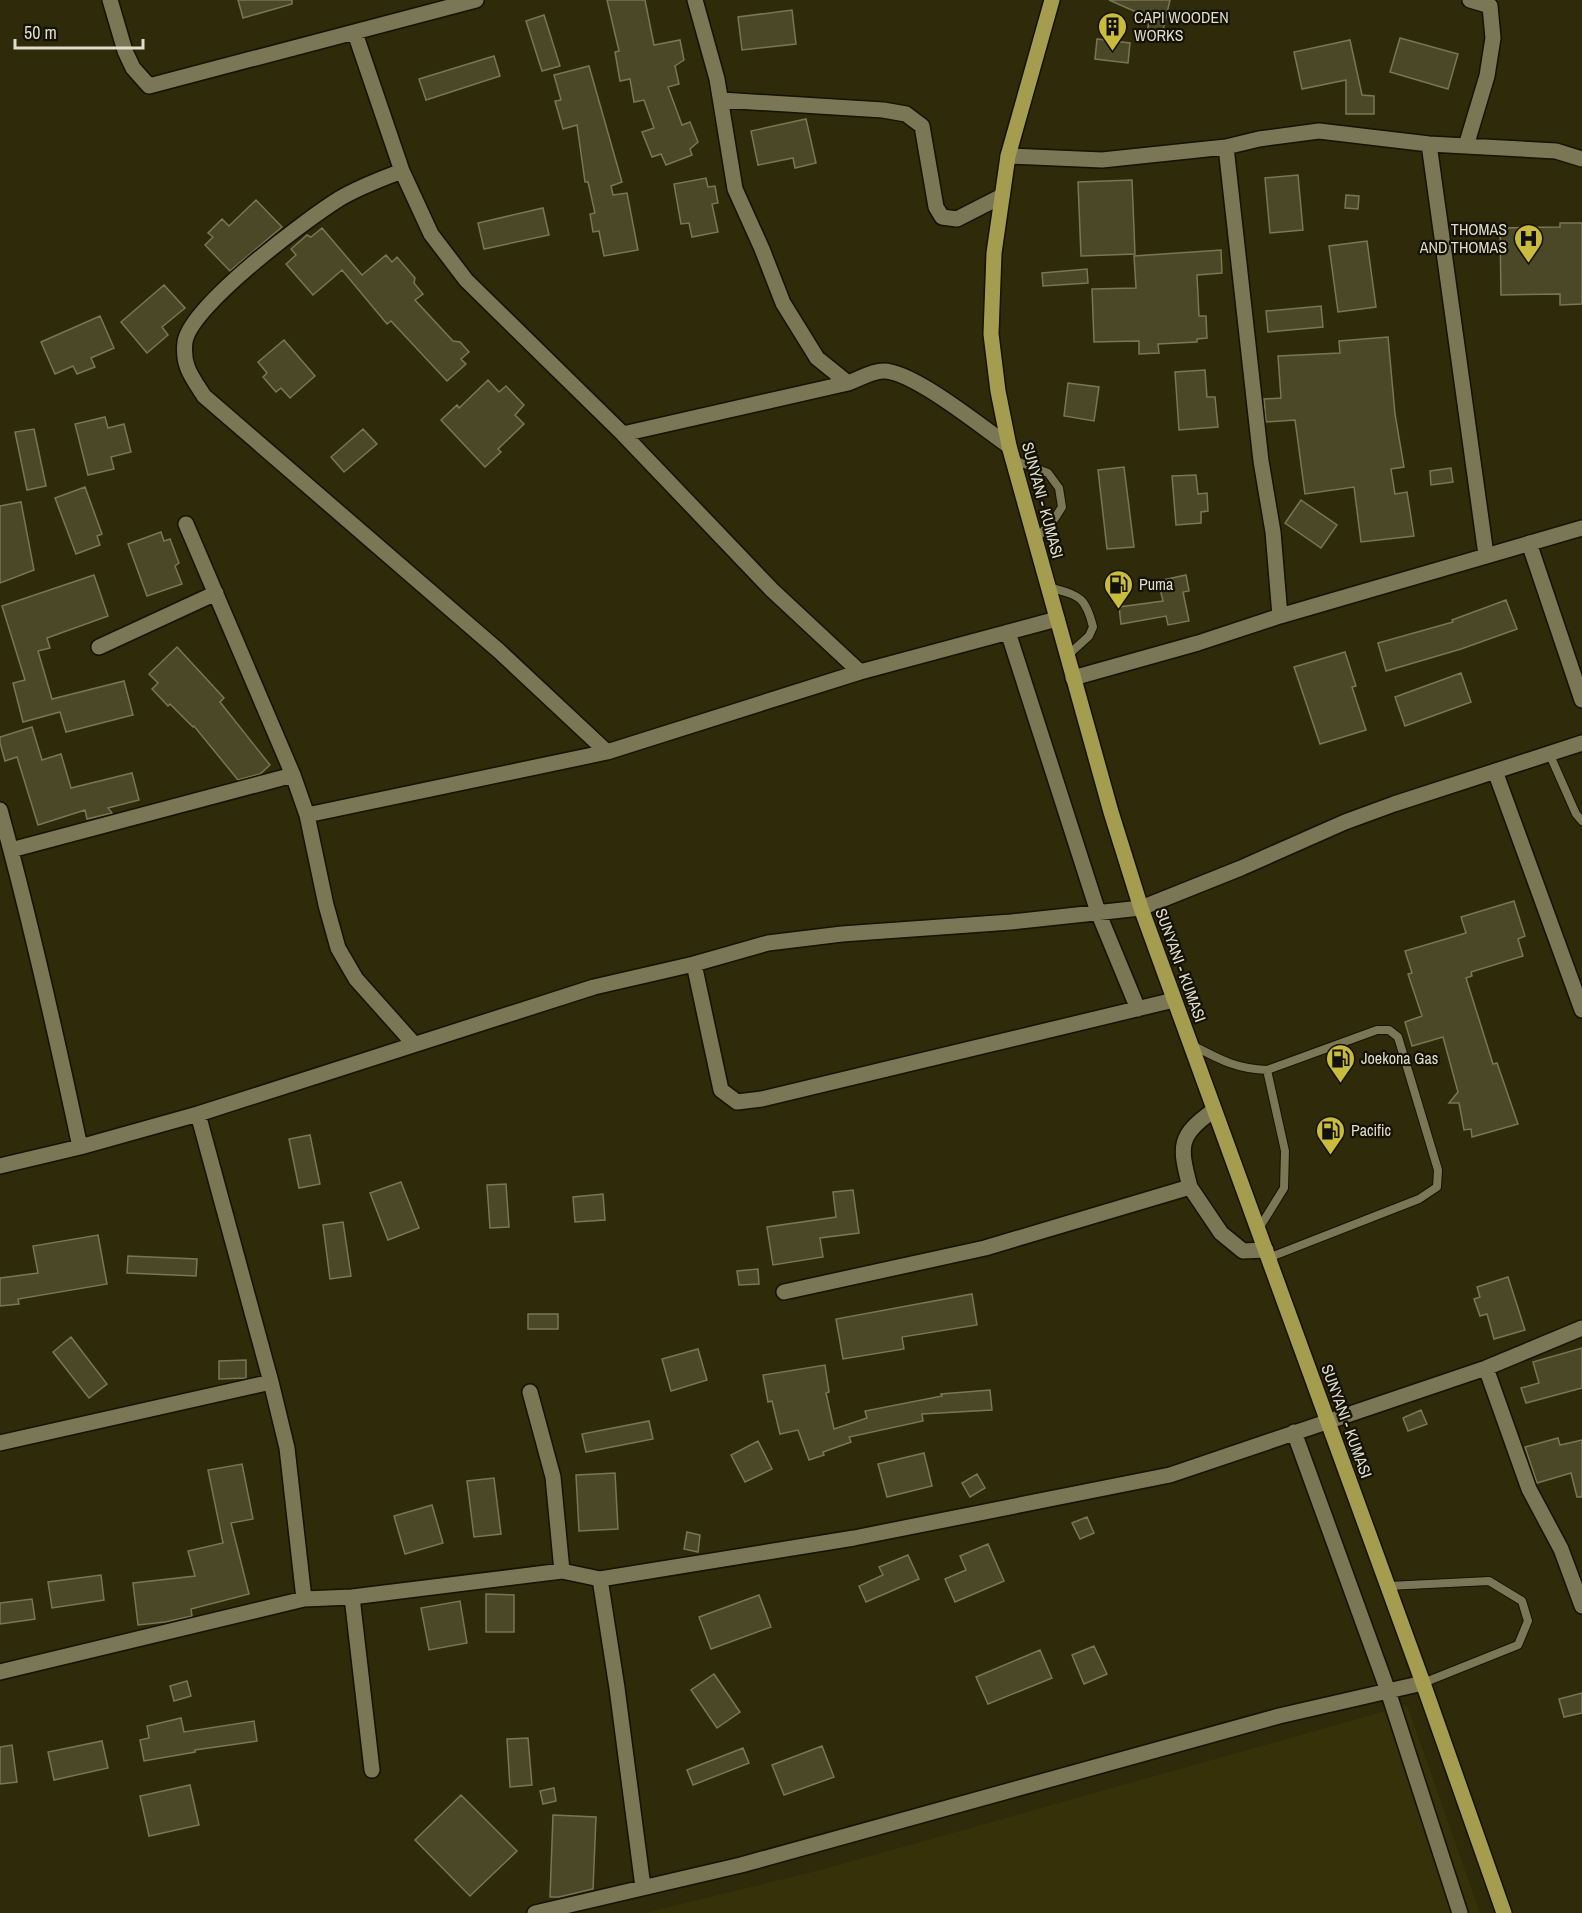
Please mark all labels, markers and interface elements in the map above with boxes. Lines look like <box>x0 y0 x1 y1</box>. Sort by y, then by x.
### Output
place label: CAPI WOODEN WORKS <box>1134 6 1229 46</box>
building icon: CAPI WOODEN WORKS <box>1097 10 1129 52</box>
scale bar <box>15 12 142 50</box>
text: 50 m <box>24 20 57 45</box>
place label: THOMAS AND THOMAS <box>1419 218 1507 258</box>
hospital icon: THOMAS AND THOMAS <box>1512 222 1544 264</box>
street label: SUNYANI - KUMASI <box>1017 440 1069 560</box>
fuel station icon: Puma <box>1102 568 1134 610</box>
place label: Puma <box>1139 573 1174 595</box>
street label: SUNYANI - KUMASI <box>1150 905 1212 1025</box>
fuel station icon: Joekona Gas <box>1324 1042 1356 1084</box>
place label: Joekona Gas <box>1361 1047 1438 1069</box>
fuel station icon: Pacific <box>1314 1114 1346 1156</box>
place label: Pacific <box>1351 1119 1392 1141</box>
street label: SUNYANI - KUMASI <box>1316 1361 1378 1481</box>

